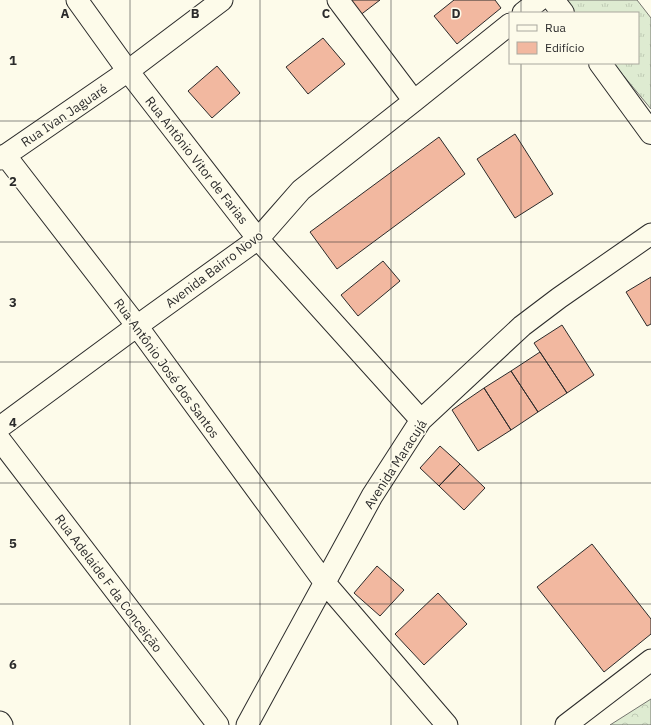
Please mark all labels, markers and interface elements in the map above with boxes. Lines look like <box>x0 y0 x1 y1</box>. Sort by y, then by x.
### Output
text: A <box>61 5 70 22</box>
text: B <box>191 5 200 22</box>
text: C <box>322 5 331 22</box>
text: D <box>451 5 461 22</box>
legend <box>509 12 639 64</box>
text: Rua <box>545 20 566 35</box>
text: Edifício <box>545 40 585 55</box>
text: 1 <box>9 52 17 69</box>
street label: Rua Ivan Jaguaré <box>18 80 111 151</box>
street label: Rua Antônio Vitor de Farias <box>141 93 252 228</box>
text: 2 <box>9 173 17 190</box>
street label: Avenida Bairro Novo <box>162 227 267 312</box>
text: 3 <box>9 294 17 311</box>
street label: Rua Antônio José dos Santos <box>110 295 223 442</box>
text: 4 <box>9 414 17 431</box>
street label: Avenida Maracujá <box>360 416 431 512</box>
street label: Rua Adelaide F da Conceição <box>51 511 166 656</box>
text: 5 <box>9 535 17 552</box>
text: 6 <box>9 656 17 673</box>

